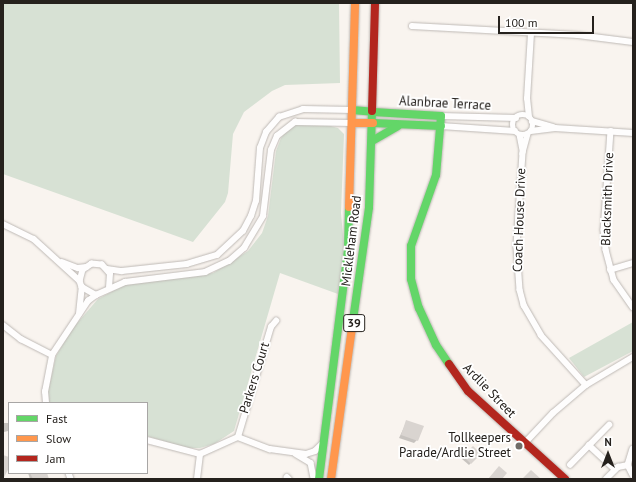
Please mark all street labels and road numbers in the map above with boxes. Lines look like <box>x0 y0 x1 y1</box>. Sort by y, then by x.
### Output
street label: Alanbrae Terrace <box>398 94 492 114</box>
street label: Blacksmith Drive <box>599 152 617 246</box>
street label: Coach House Drive <box>510 168 530 272</box>
street label: Mickleham Road <box>339 195 365 287</box>
road number: 39 <box>343 313 365 333</box>
street label: Parkers Court <box>237 340 273 416</box>
street label: Ardlie Street <box>459 361 519 421</box>

